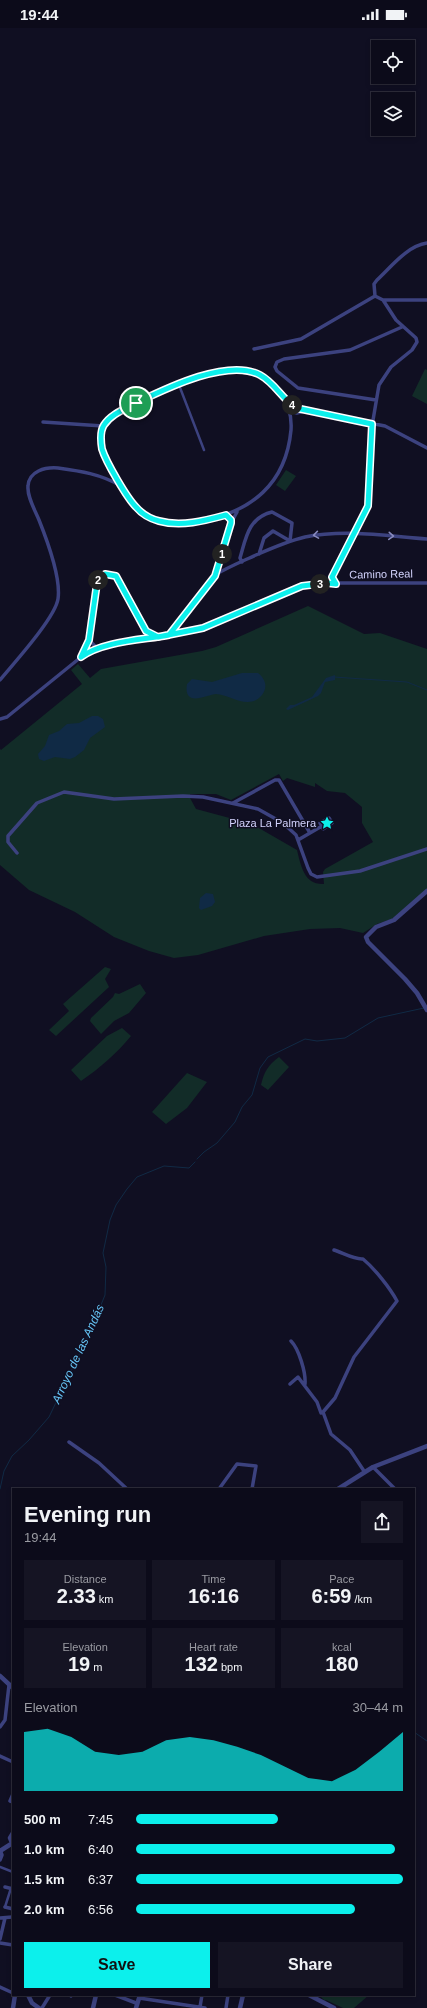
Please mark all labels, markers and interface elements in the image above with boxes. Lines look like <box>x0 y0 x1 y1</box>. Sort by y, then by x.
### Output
text: 19:44 <box>20 6 58 23</box>
map controls <box>371 40 415 136</box>
button: locate <box>371 40 415 84</box>
button: layers <box>371 92 415 136</box>
pin <box>119 386 153 420</box>
icon: arrive <box>125 392 147 414</box>
pin: 4 <box>282 395 302 415</box>
text: 4 <box>289 399 295 411</box>
one-way arrow <box>313 531 319 539</box>
one-way arrow <box>388 532 394 541</box>
pin: 1 <box>212 544 232 564</box>
text: 1 <box>219 548 225 560</box>
street label: Camino Real <box>349 567 413 581</box>
pin: 2 <box>88 570 108 590</box>
text: 2 <box>95 574 101 586</box>
pin: 3 <box>310 574 330 594</box>
text: 3 <box>317 578 323 590</box>
place icon: Plaza La Palmera <box>319 815 335 831</box>
place label: Plaza La Palmera <box>229 817 317 829</box>
water label: Arroyo de las Andás <box>48 1302 107 1407</box>
button: share <box>361 1501 403 1543</box>
text: Evening run <box>24 1502 151 1527</box>
text: 19:44 <box>24 1530 57 1545</box>
text: Distance <box>64 1573 107 1585</box>
text: Time <box>201 1573 226 1585</box>
text: Pace <box>329 1573 354 1585</box>
text: 2.33 <box>57 1585 96 1607</box>
text: 16:16 <box>188 1585 239 1607</box>
text: 6:59 <box>311 1585 351 1607</box>
text: km <box>96 1593 114 1605</box>
text: /km <box>351 1593 372 1605</box>
text: Elevation <box>63 1641 108 1653</box>
text: Heart rate <box>189 1641 238 1653</box>
text: kcal <box>332 1641 352 1653</box>
text: 19 <box>68 1653 90 1675</box>
text: 132 <box>185 1653 218 1675</box>
text: 180 <box>325 1653 359 1675</box>
text: m <box>90 1661 102 1673</box>
text: bpm <box>218 1661 242 1673</box>
text: Elevation <box>24 1700 77 1715</box>
text: 30–44 m <box>352 1700 403 1715</box>
text: 500 m <box>24 1812 61 1827</box>
text: 7:45 <box>88 1812 113 1827</box>
text: 1.0 km <box>24 1842 64 1857</box>
text: 6:40 <box>88 1842 113 1857</box>
text: 1.5 km <box>24 1872 64 1887</box>
text: 6:37 <box>88 1872 113 1887</box>
text: 2.0 km <box>24 1902 64 1917</box>
text: 6:56 <box>88 1902 113 1917</box>
button: Save <box>24 1942 210 1988</box>
button: Share <box>218 1942 403 1988</box>

